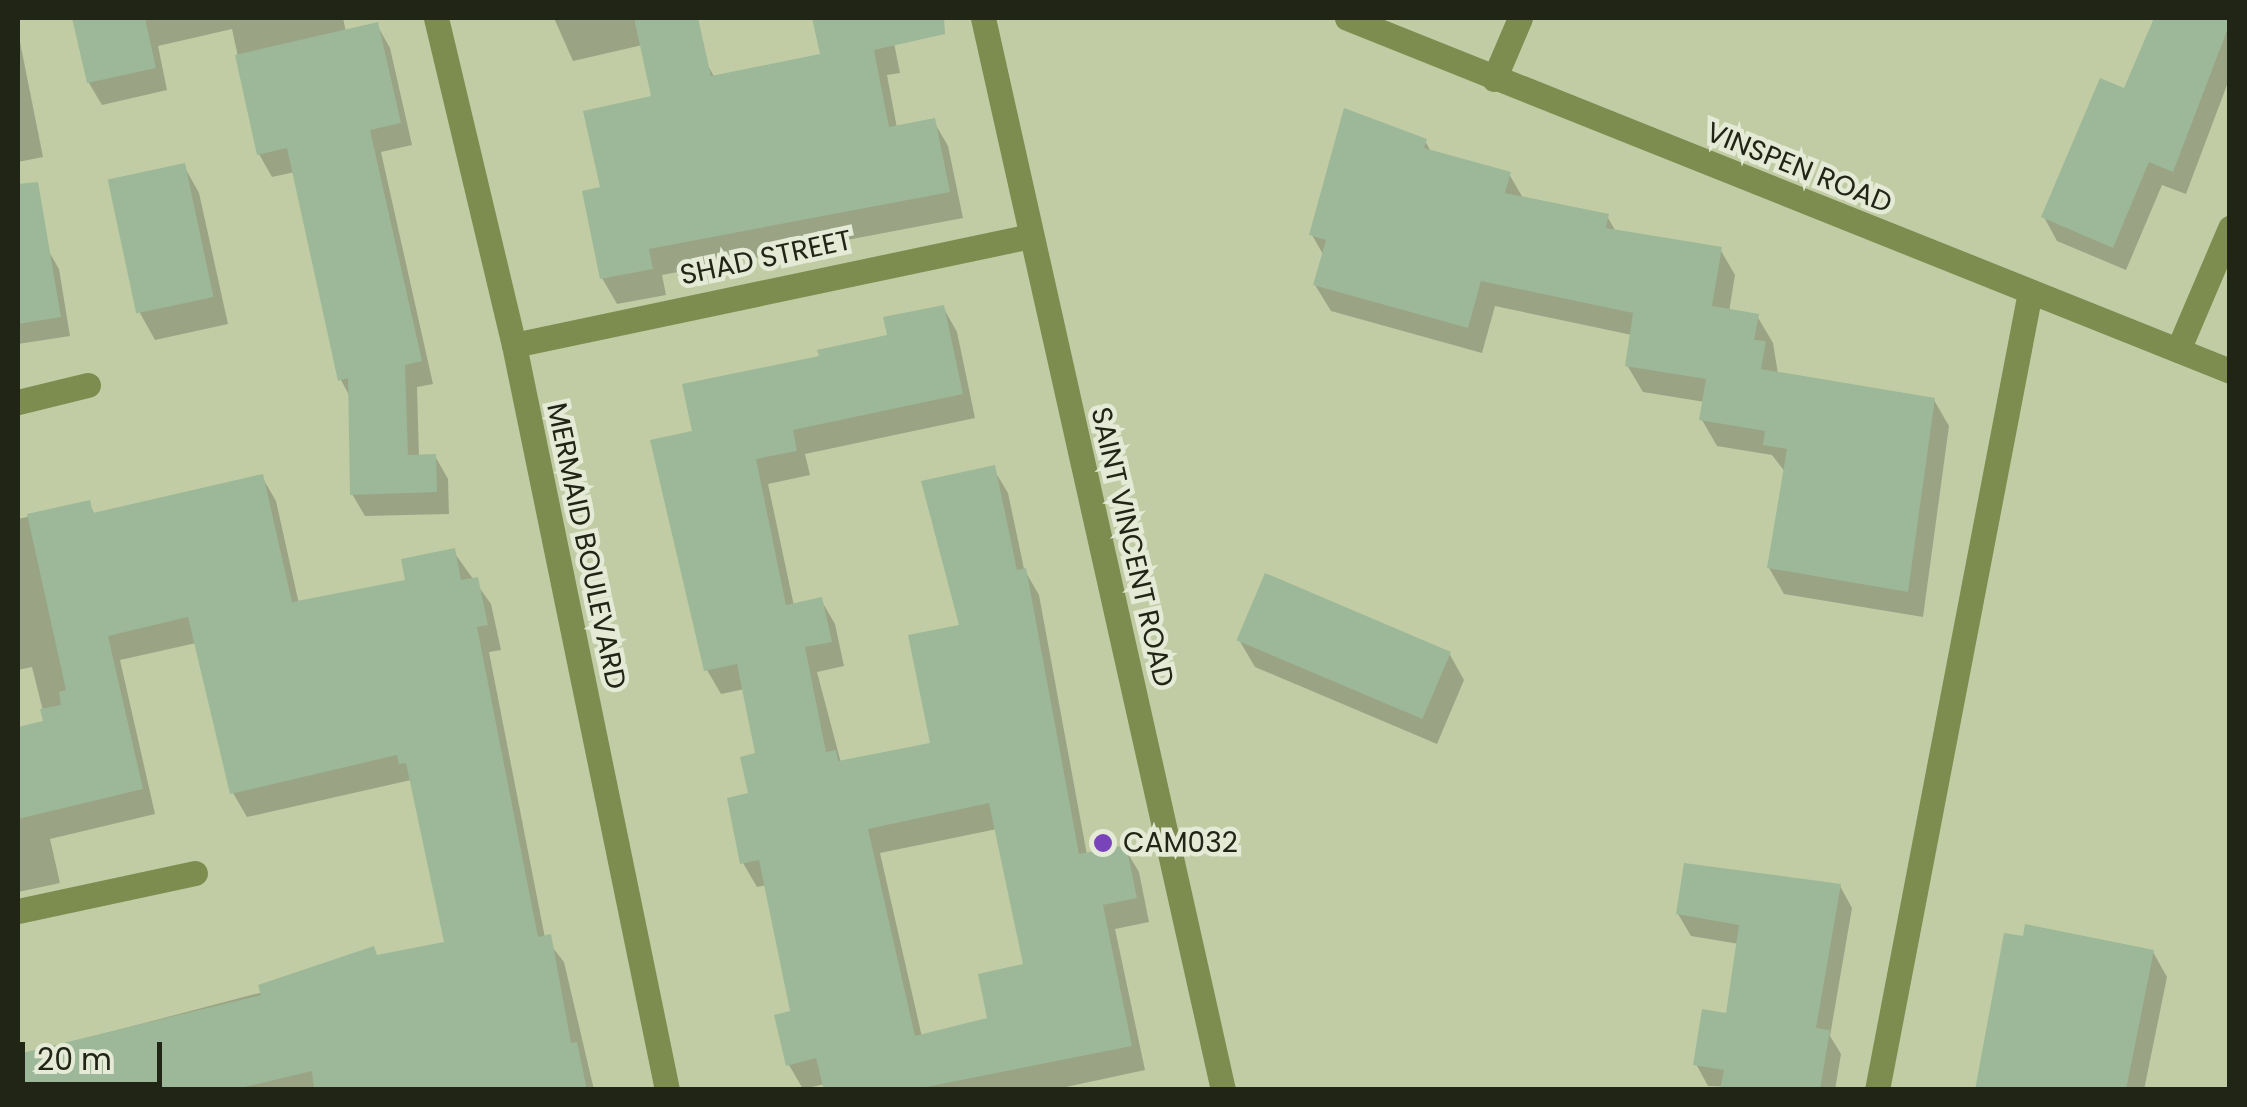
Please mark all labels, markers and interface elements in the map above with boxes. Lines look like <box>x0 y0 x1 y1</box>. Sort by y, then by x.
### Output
street label: VINSPEN ROAD <box>1701 115 1897 221</box>
street label: SHAD STREET <box>677 223 855 293</box>
street label: MERMAID BOULEVARD <box>539 400 633 692</box>
street label: SAINT VINCENT ROAD <box>1083 404 1181 690</box>
place label: CAM032 <box>1123 826 1238 860</box>
marker: CAM032 <box>1092 832 1114 854</box>
scale bar <box>25 1022 168 1084</box>
text: 20 m <box>37 1038 112 1081</box>

